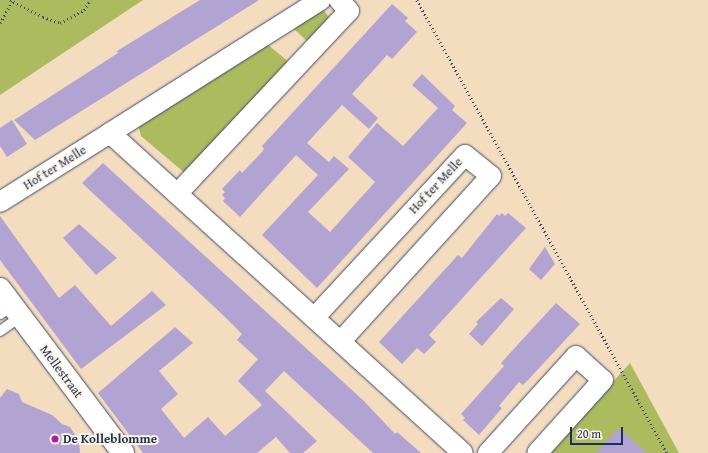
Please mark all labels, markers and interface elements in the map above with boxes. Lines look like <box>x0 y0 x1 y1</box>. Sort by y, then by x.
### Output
street label: Hof ter Melle <box>21 142 89 194</box>
street label: Hof ter Melle <box>406 155 466 217</box>
street label: Mellestraat <box>36 343 86 401</box>
scale bar <box>572 419 625 445</box>
text: 20 m <box>577 425 601 442</box>
place label: De Kolleblomme <box>63 431 157 447</box>
marker: De Kolleblomme <box>50 434 60 444</box>

